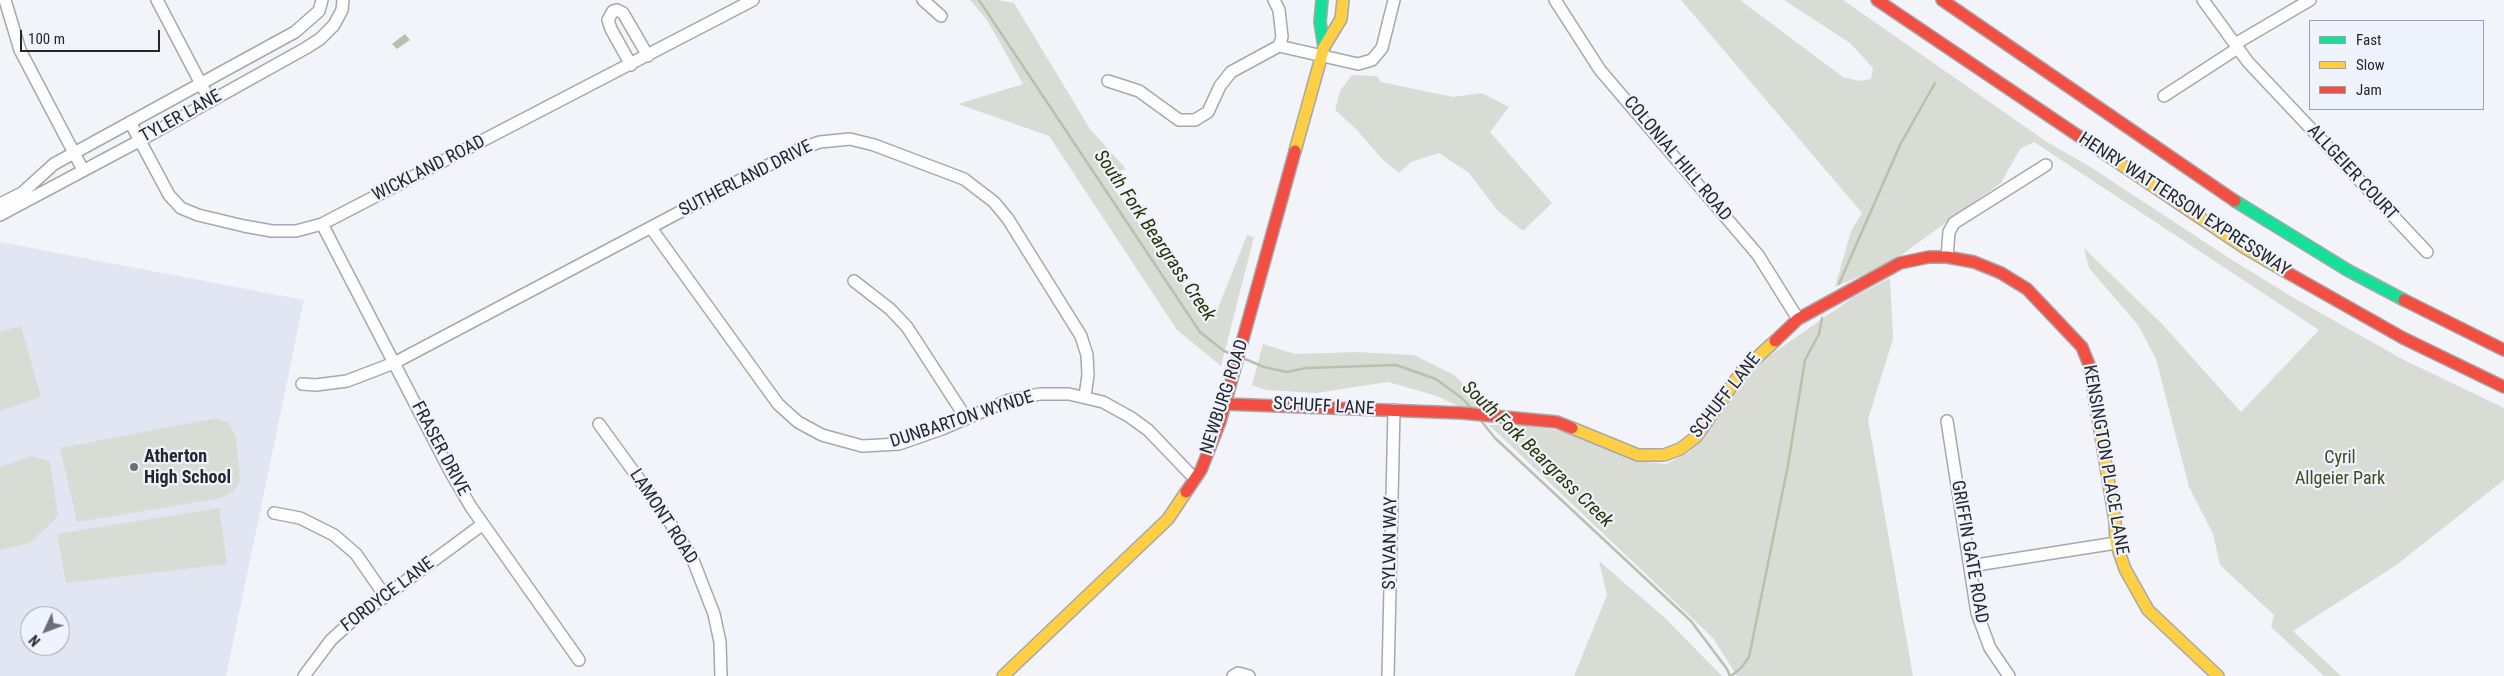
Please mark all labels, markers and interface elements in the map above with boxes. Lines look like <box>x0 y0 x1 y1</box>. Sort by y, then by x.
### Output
scale bar <box>22 20 162 52</box>
legend <box>2309 20 2484 110</box>
text: 100 m <box>28 30 65 48</box>
text: Fast <box>2356 31 2381 49</box>
text: Slow <box>2356 56 2385 74</box>
text: Jam <box>2356 81 2382 99</box>
street label: TYLER LANE <box>137 86 225 148</box>
street label: COLONIAL HILL ROAD <box>1618 92 1736 226</box>
street label: ALLGEIER COURT <box>2302 121 2402 225</box>
street label: HENRY WATTERSON EXPRESSWAY <box>2074 128 2294 282</box>
street label: WICKLAND ROAD <box>369 131 489 207</box>
street label: SUTHERLAND DRIVE <box>676 136 816 222</box>
water label: South Fork Beargrass Creek <box>1088 146 1220 326</box>
street label: NEWBURG ROAD <box>1196 337 1254 457</box>
street label: SCHUFF LANE <box>1686 349 1766 443</box>
street label: KENSINGTON PLACE LANE <box>2078 363 2132 557</box>
water label: South Fork Beargrass Creek <box>1457 377 1617 533</box>
street label: DUNBARTON WYNDE <box>888 387 1036 453</box>
street label: SCHUFF LANE <box>1273 394 1375 420</box>
street label: FRASER DRIVE <box>406 398 474 500</box>
place label: Atherton High School <box>144 446 231 488</box>
park label: Cyril Allgeier Park <box>2295 447 2385 489</box>
marker: Atherton High School <box>128 461 140 473</box>
street label: LAMONT ROAD <box>624 466 702 568</box>
street label: GRIFFIN GATE ROAD <box>1946 479 1992 625</box>
street label: SYLVAN WAY <box>1379 496 1403 590</box>
street label: FORDYCE LANE <box>337 553 439 637</box>
north arrow <box>20 606 70 656</box>
text: N <box>26 632 44 649</box>

